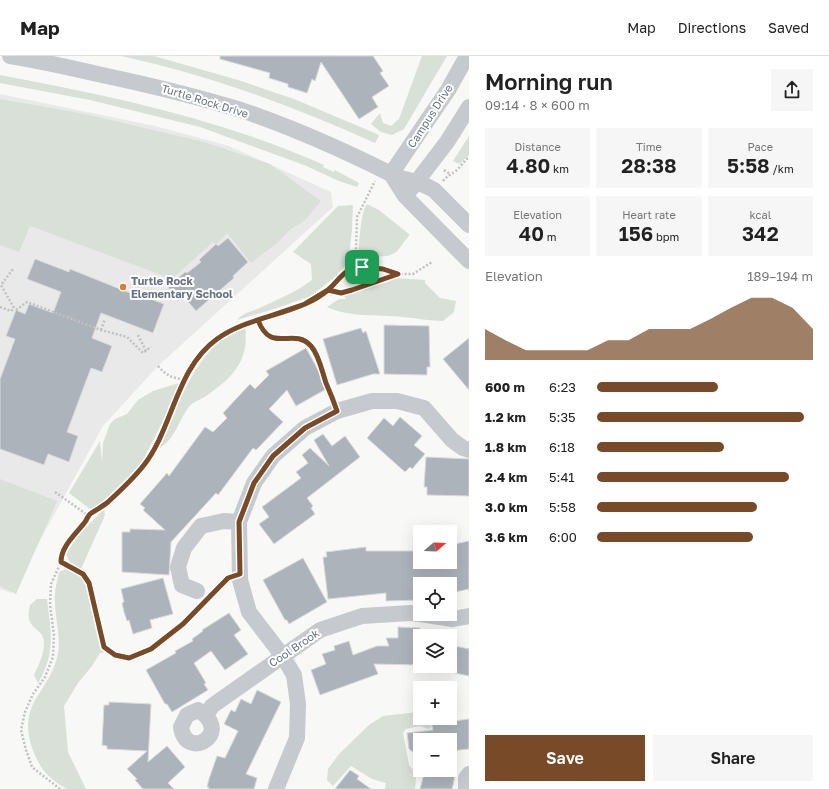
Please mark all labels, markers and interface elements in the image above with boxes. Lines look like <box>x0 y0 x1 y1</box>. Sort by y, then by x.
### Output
text: Map <box>20 16 60 39</box>
text: Map <box>627 19 656 36</box>
text: Directions <box>678 19 746 36</box>
text: Saved <box>768 19 809 36</box>
text: Morning run <box>485 68 613 95</box>
button: share <box>771 69 813 111</box>
street label: Turtle Rock Drive <box>160 81 250 120</box>
street label: Campus Drive <box>404 82 455 150</box>
text: 09:14 · 8 × 600 m <box>485 97 590 113</box>
text: Distance <box>515 140 561 153</box>
text: Time <box>636 140 662 153</box>
text: Pace <box>747 140 773 153</box>
text: 4.80 <box>506 153 550 177</box>
text: 28:38 <box>621 153 677 177</box>
text: 5:58 <box>727 153 770 177</box>
text: km <box>550 162 569 175</box>
text: /km <box>770 162 794 175</box>
text: Elevation <box>513 208 562 221</box>
text: Heart rate <box>622 208 676 221</box>
text: kcal <box>749 208 771 221</box>
text: 40 <box>519 221 544 245</box>
text: 156 <box>619 221 653 245</box>
text: 342 <box>742 221 779 245</box>
text: m <box>544 230 557 243</box>
text: bpm <box>653 230 679 243</box>
pin <box>345 250 379 284</box>
icon: arrive <box>351 256 373 278</box>
text: Elevation <box>485 268 543 284</box>
text: 189–194 m <box>747 268 813 284</box>
place label: Turtle Rock Elementary School <box>131 274 233 300</box>
marker: Turtle Rock Elementary School <box>118 282 128 292</box>
text: 600 m <box>485 379 525 395</box>
text: 6:23 <box>549 379 576 395</box>
text: 1.2 km <box>485 409 526 425</box>
text: 5:35 <box>549 409 576 425</box>
text: 1.8 km <box>485 439 526 455</box>
text: 6:18 <box>549 439 575 455</box>
text: 2.4 km <box>485 469 527 485</box>
text: 5:41 <box>549 469 575 485</box>
text: 3.0 km <box>485 499 528 515</box>
text: 5:58 <box>549 499 576 515</box>
north arrow <box>413 525 457 569</box>
map controls <box>413 525 457 777</box>
text: 3.6 km <box>485 529 528 545</box>
text: 6:00 <box>549 529 577 545</box>
button: locate <box>413 577 457 621</box>
street label: Cool Brook <box>266 626 321 669</box>
button: layers <box>413 629 457 673</box>
button: + <box>413 681 457 725</box>
button: − <box>413 733 457 777</box>
button: Save <box>485 735 645 781</box>
button: Share <box>653 735 813 781</box>

